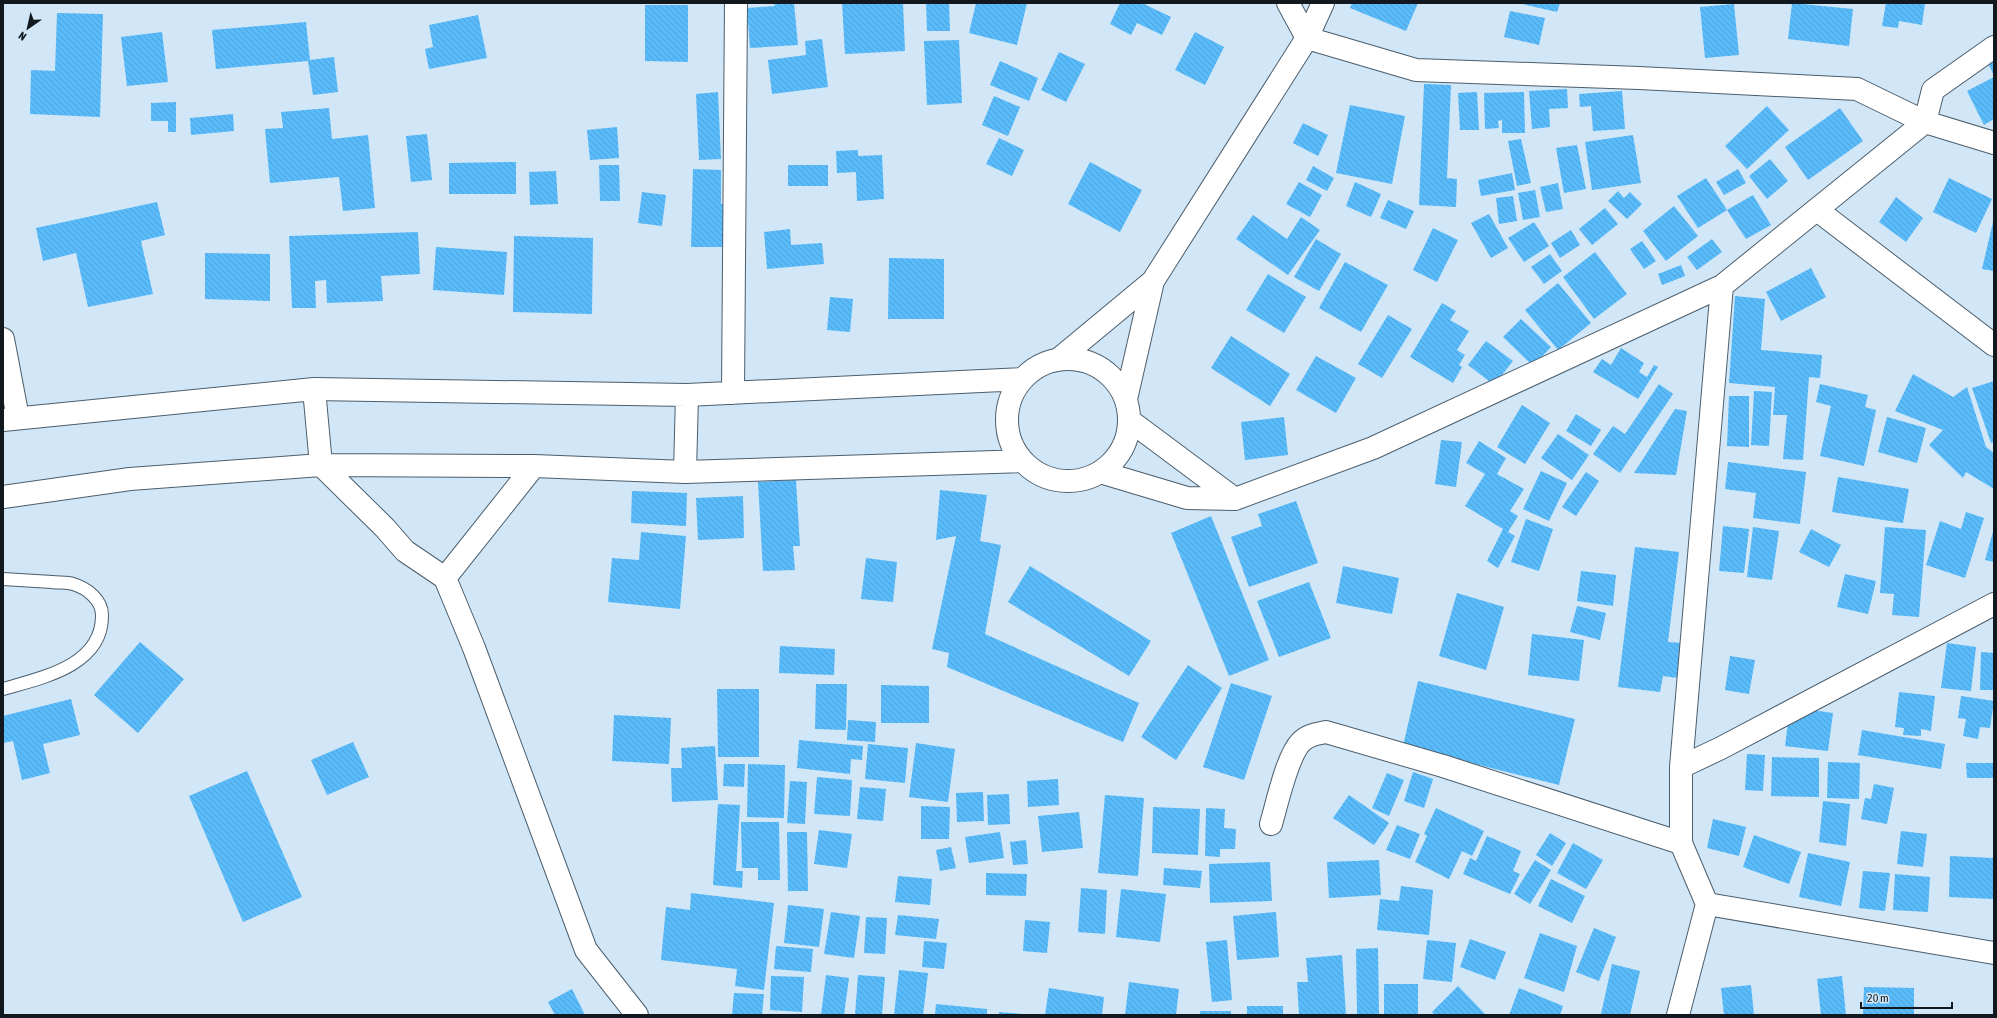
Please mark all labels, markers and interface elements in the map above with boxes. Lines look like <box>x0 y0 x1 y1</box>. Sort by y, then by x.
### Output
north arrow <box>8 8 48 48</box>
text: N <box>16 29 28 43</box>
scale bar <box>1861 984 1952 1010</box>
text: 20 m <box>1867 991 1889 1005</box>

